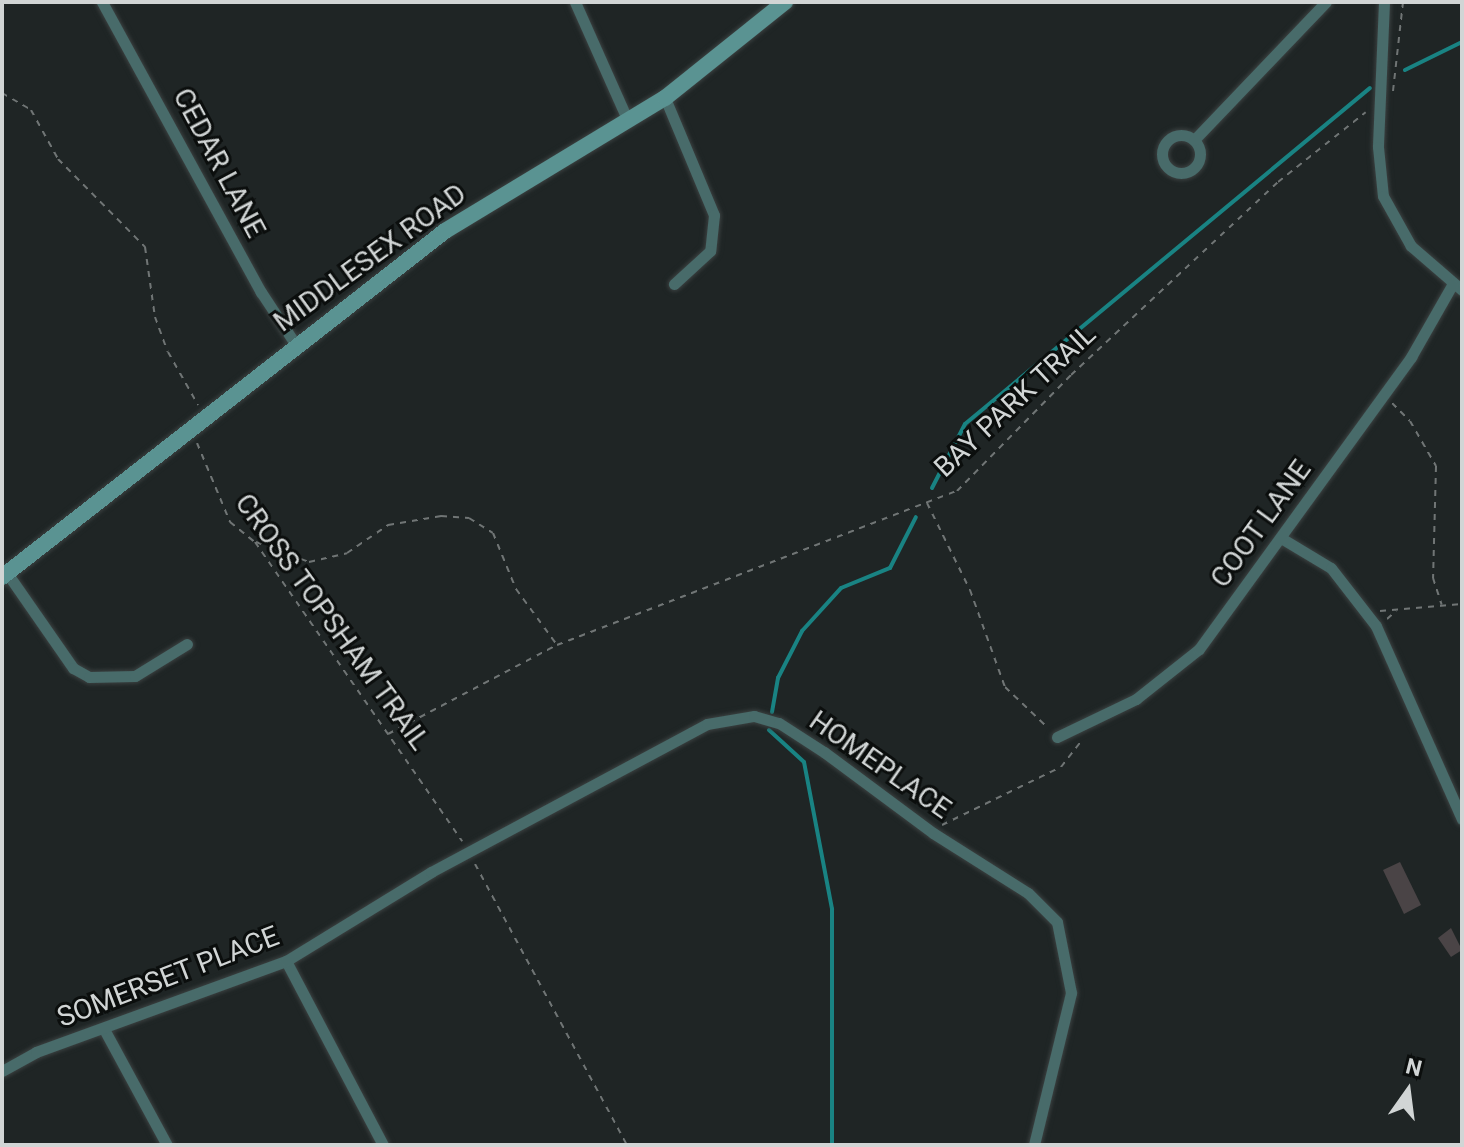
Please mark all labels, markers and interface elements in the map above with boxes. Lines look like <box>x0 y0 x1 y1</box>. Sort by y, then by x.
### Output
street label: CEDAR LANE <box>166 83 272 243</box>
street label: MIDDLESEX ROAD <box>267 177 473 339</box>
street label: BAY PARK TRAIL <box>927 317 1103 485</box>
street label: COOT LANE <box>1203 454 1319 594</box>
street label: CROSS TOPSHAM TRAIL <box>227 487 437 757</box>
street label: HOMEPLACE <box>803 704 957 826</box>
street label: SOMERSET PLACE <box>52 919 284 1035</box>
north arrow <box>1368 1051 1448 1131</box>
text: N <box>1403 1053 1424 1081</box>

